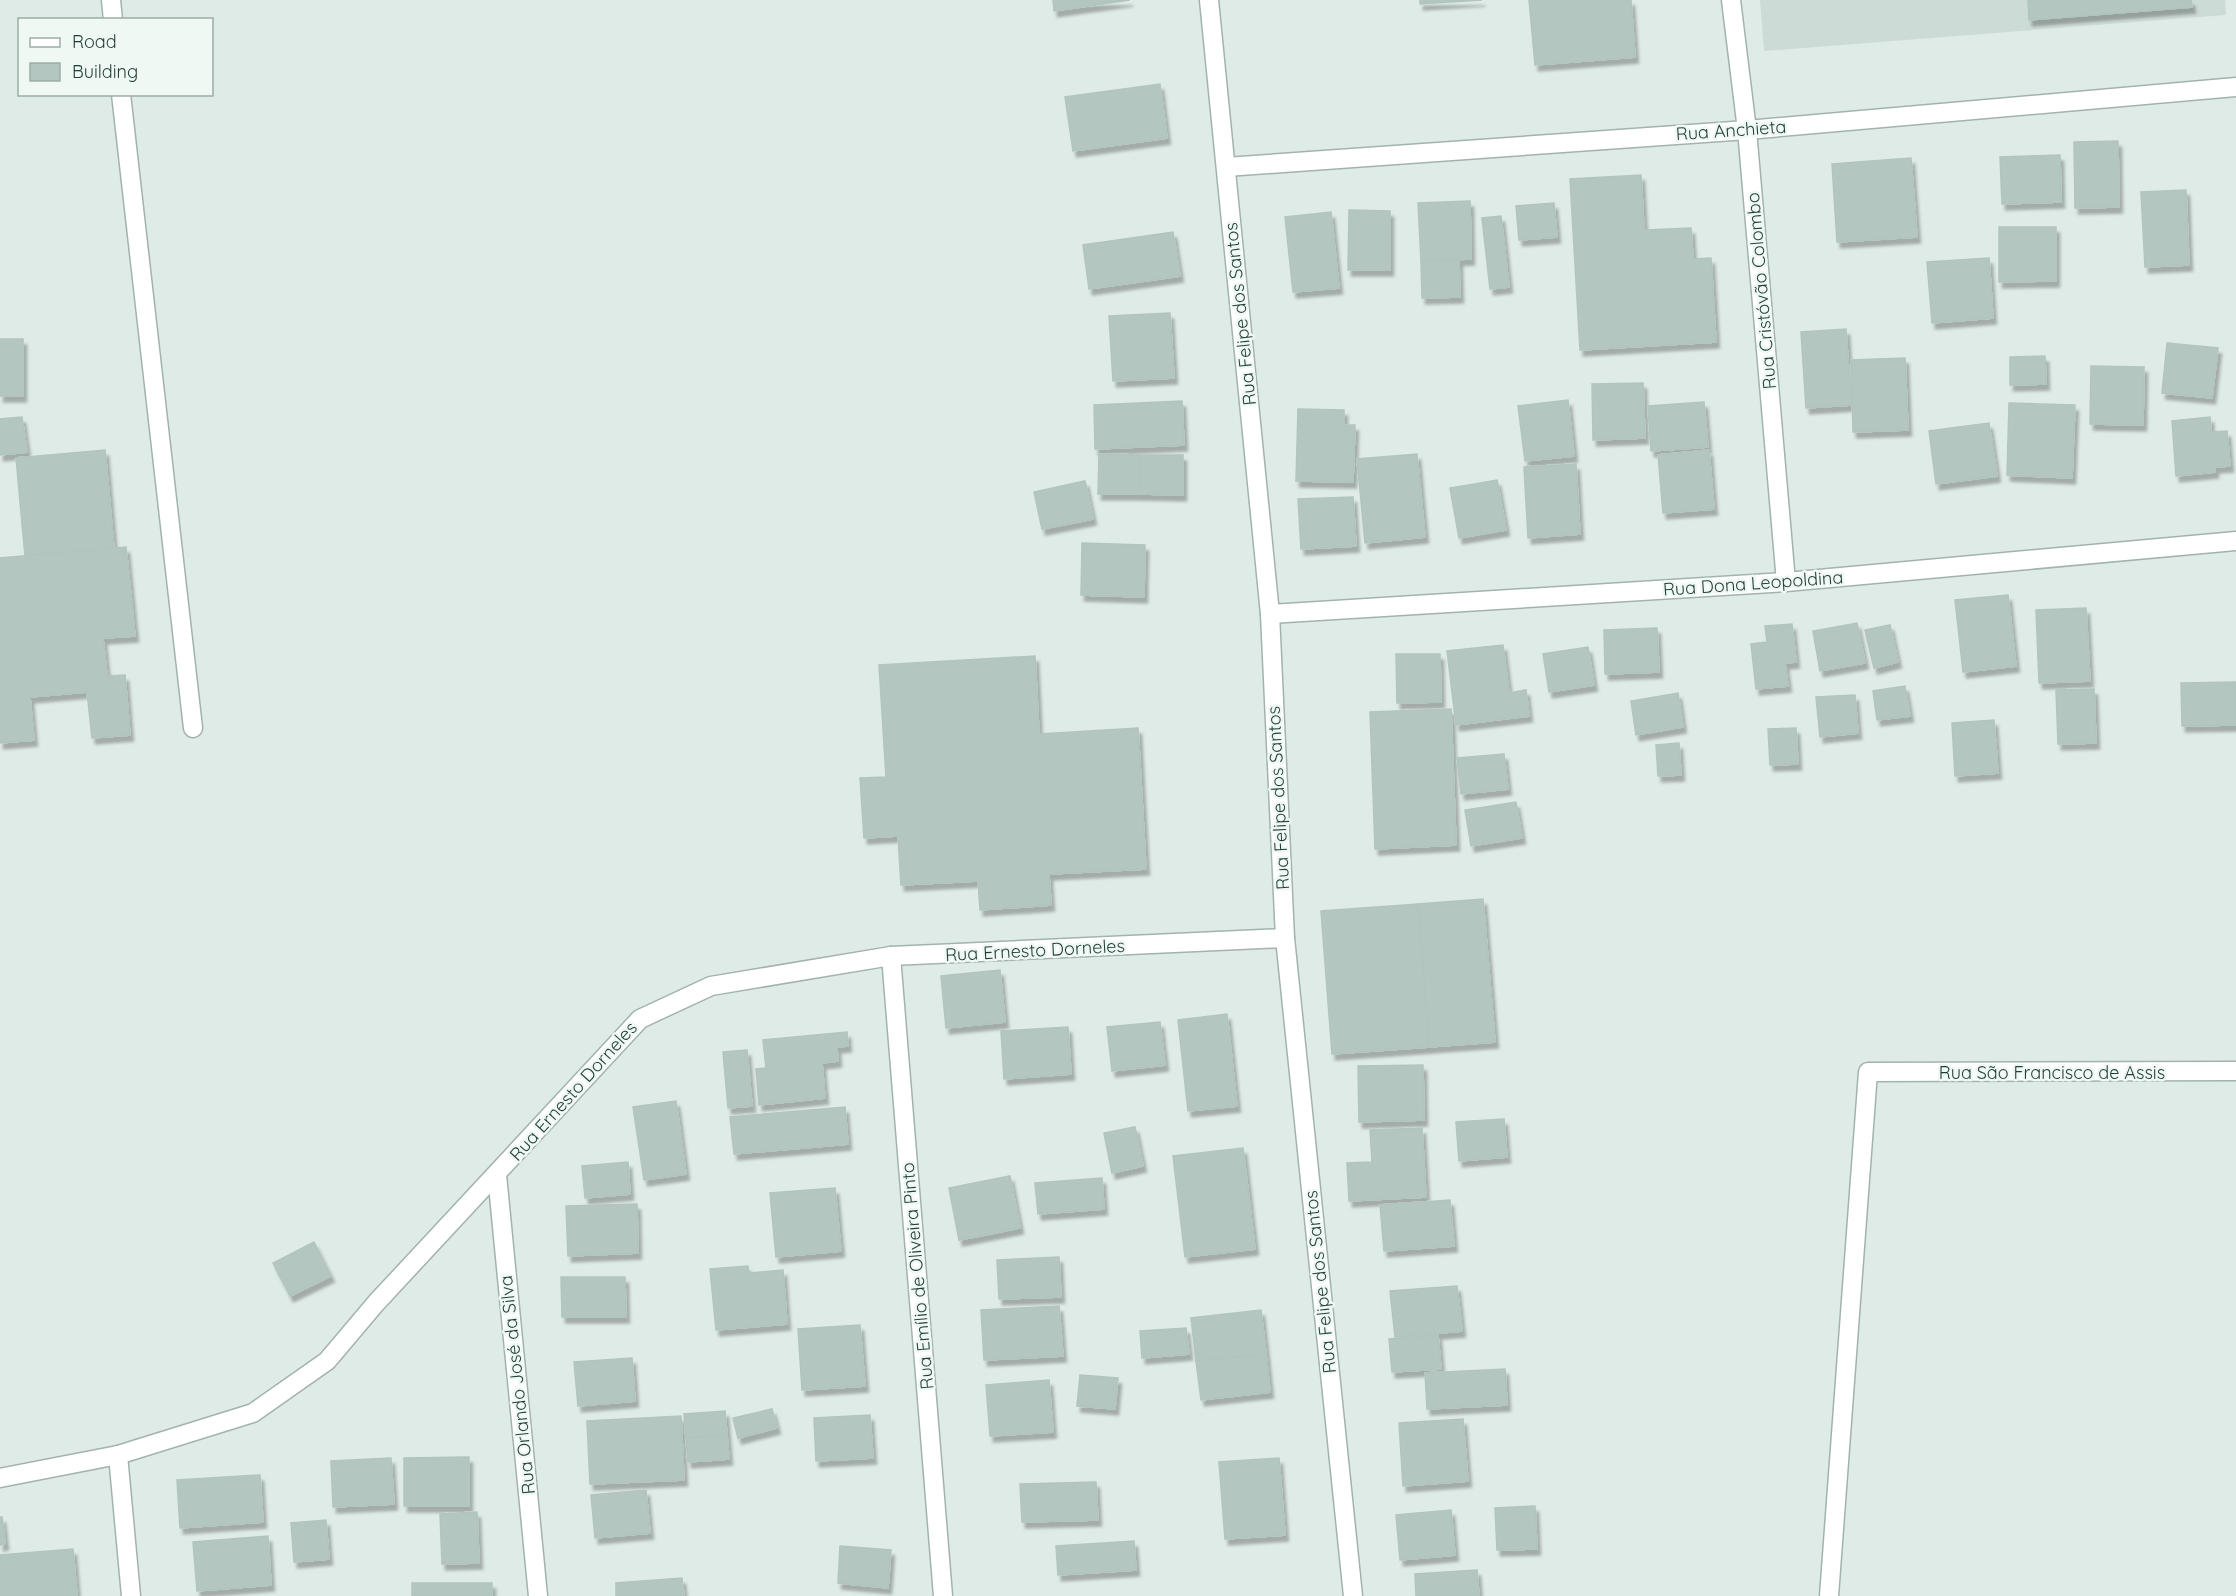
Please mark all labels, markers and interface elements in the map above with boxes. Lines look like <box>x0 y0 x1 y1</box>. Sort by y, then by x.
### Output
legend <box>18 18 213 96</box>
text: Road <box>72 30 117 53</box>
text: Building <box>72 60 138 83</box>
street label: Rua Anchieta <box>1675 115 1787 145</box>
street label: Rua Cristóvão Colombo <box>1741 192 1781 390</box>
street label: Rua Felipe dos Santos <box>1219 221 1261 407</box>
street label: Rua Dona Leopoldina <box>1662 565 1844 601</box>
street label: Rua Felipe dos Santos <box>1262 706 1294 890</box>
street label: Rua Ernesto Dorneles <box>945 934 1125 966</box>
street label: Rua Ernesto Dorneles <box>504 1016 642 1166</box>
street label: Rua São Francisco de Assis <box>1939 1061 2165 1084</box>
street label: Rua Emílio de Oliveira Pinto <box>896 1162 938 1390</box>
street label: Rua Felipe dos Santos <box>1299 1189 1341 1375</box>
street label: Rua Orlando José da Silva <box>494 1274 540 1496</box>

